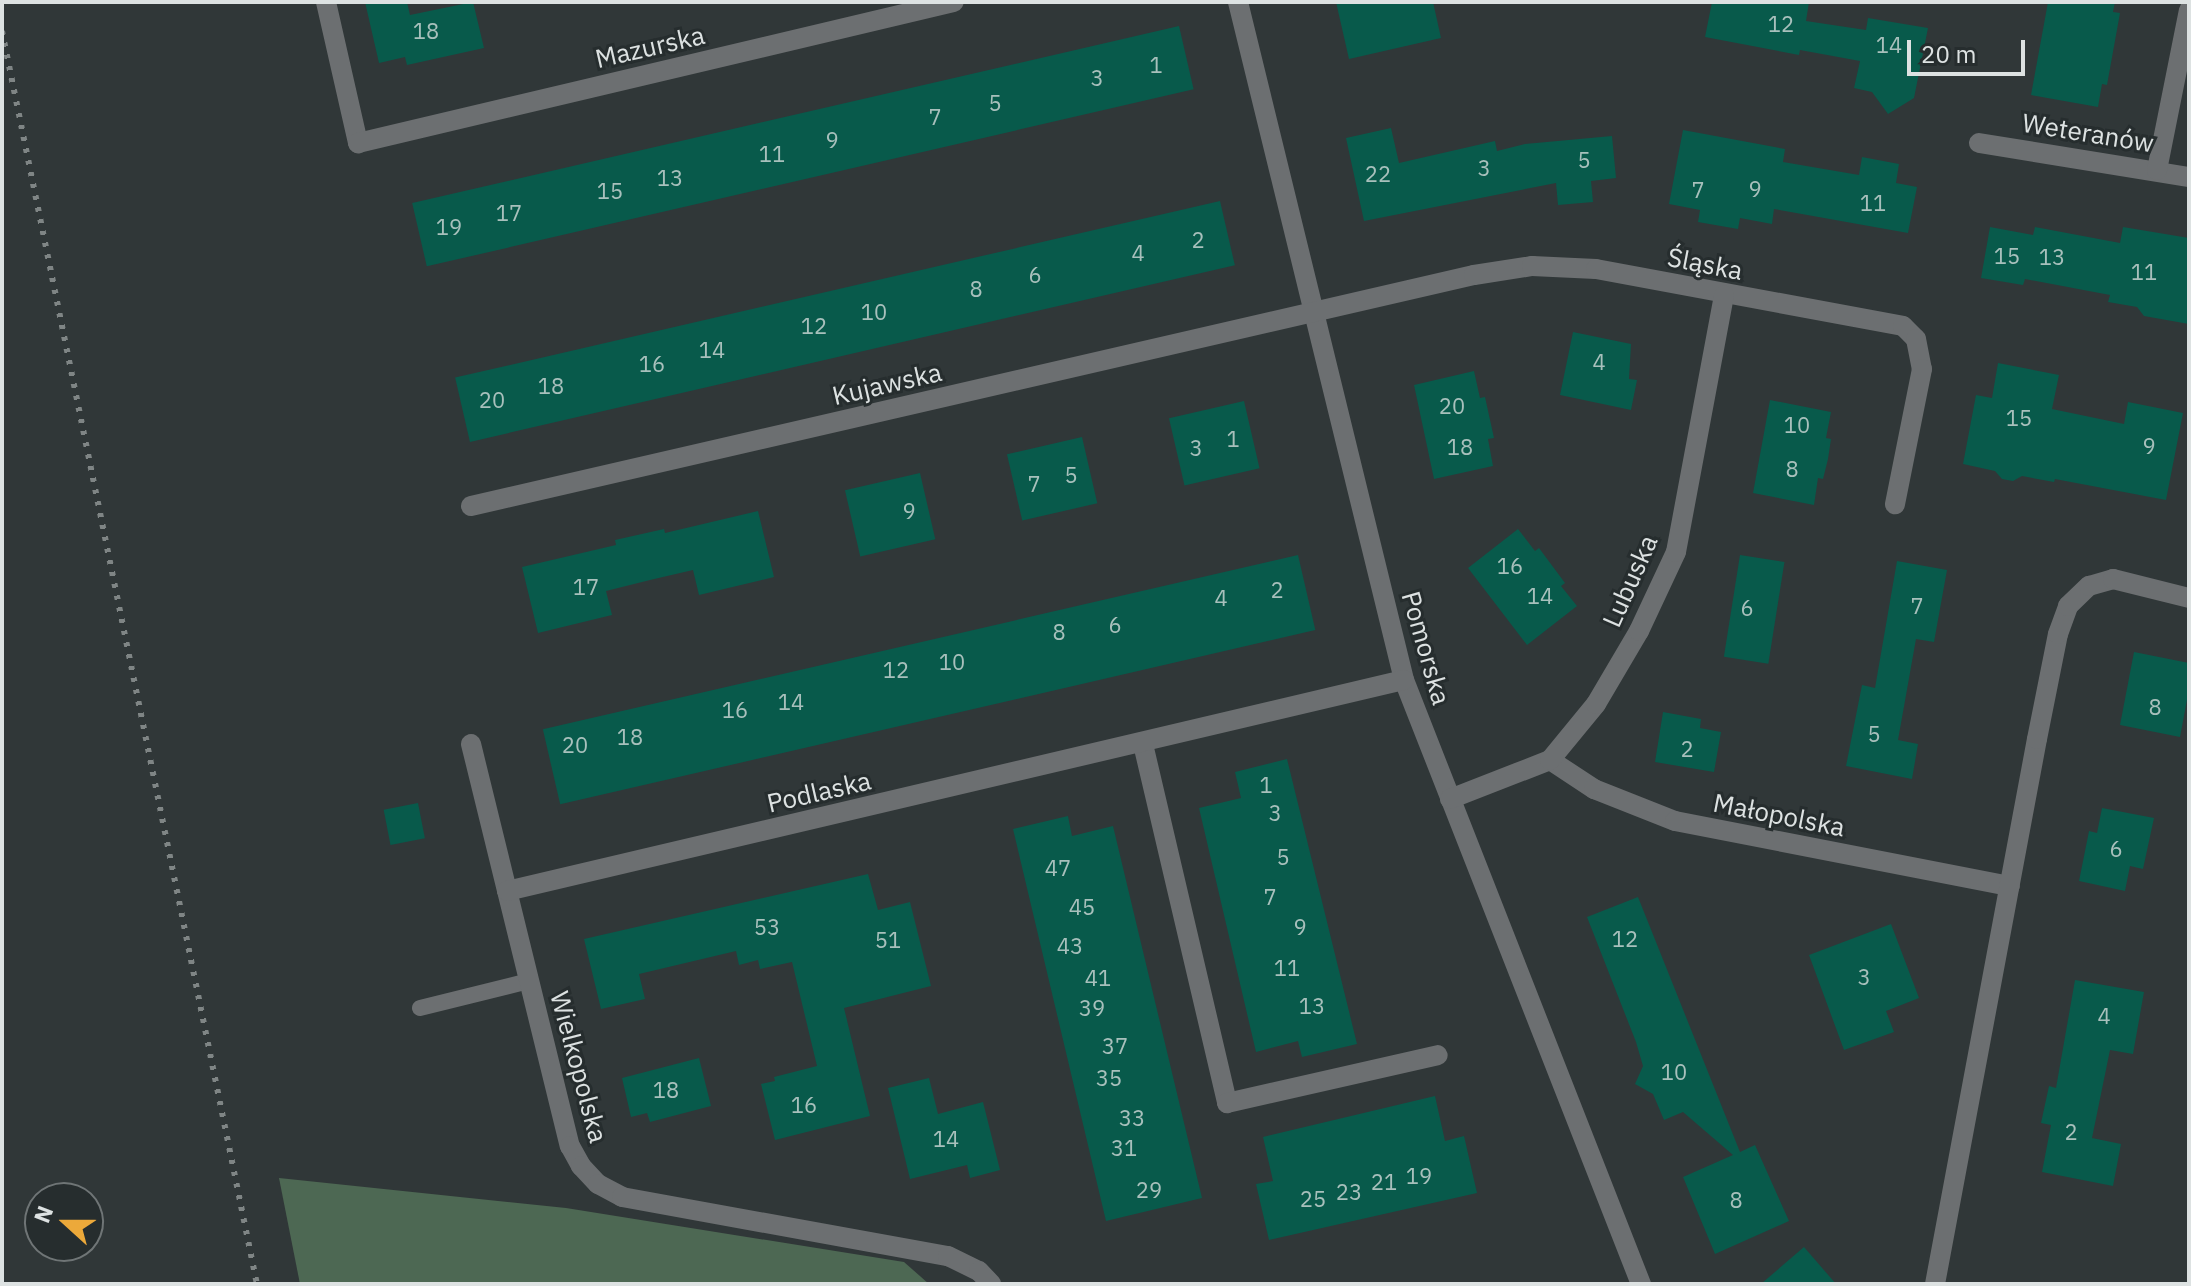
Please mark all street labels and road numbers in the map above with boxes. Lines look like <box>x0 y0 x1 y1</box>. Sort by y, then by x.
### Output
street label: Mazurska <box>592 19 708 75</box>
street label: Weteranów <box>2020 107 2156 159</box>
street label: Śląska <box>1665 241 1745 287</box>
street label: Kujawska <box>829 356 945 412</box>
street label: Lubuska <box>1596 530 1664 632</box>
street label: Pomorska <box>1395 588 1457 708</box>
street label: Podlaska <box>764 765 874 819</box>
street label: Małopolska <box>1710 787 1848 843</box>
street label: Wielkopolska <box>544 988 614 1146</box>

